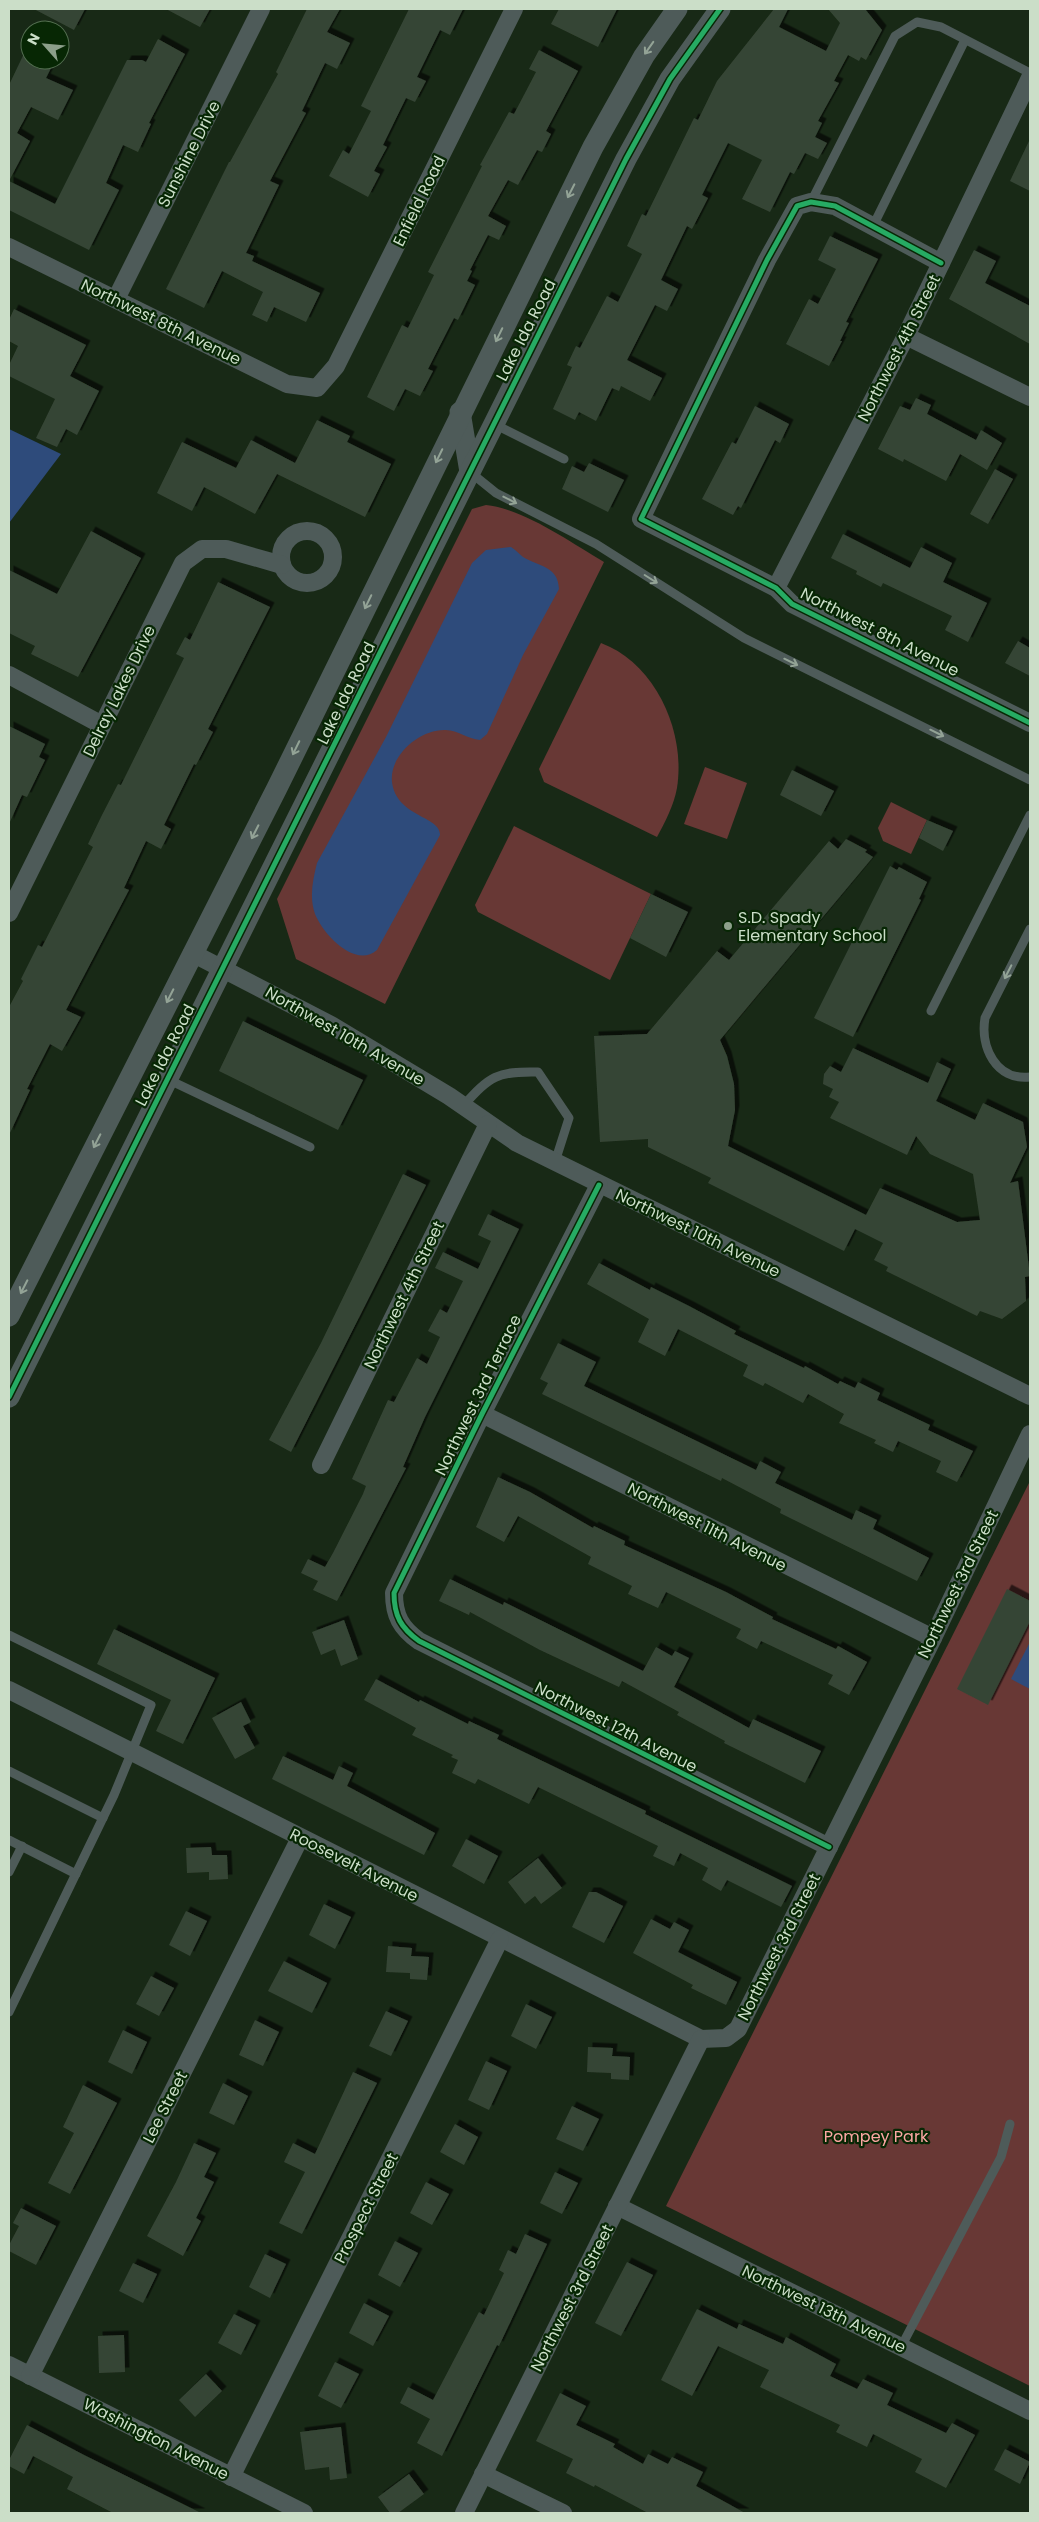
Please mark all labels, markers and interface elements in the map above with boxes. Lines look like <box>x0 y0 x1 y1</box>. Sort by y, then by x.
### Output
north arrow <box>20 20 70 70</box>
text: N <box>22 30 45 48</box>
one-way arrow <box>644 41 654 55</box>
street label: Sunshine Drive <box>152 97 226 211</box>
street label: Enfield Road <box>387 152 451 250</box>
one-way arrow <box>566 183 575 198</box>
street label: Northwest 4th Street <box>852 270 946 426</box>
street label: Northwest 8th Avenue <box>77 273 245 371</box>
street label: Lake Ida Road <box>490 275 562 385</box>
one-way arrow <box>494 327 504 342</box>
one-way arrow <box>434 448 443 463</box>
one-way arrow <box>502 495 517 505</box>
one-way arrow <box>644 574 658 584</box>
street label: Northwest 8th Avenue <box>797 582 963 682</box>
one-way arrow <box>363 594 372 609</box>
street label: Delray Lakes Drive <box>77 621 161 761</box>
street label: Lake Ida Road <box>311 638 381 748</box>
one-way arrow <box>783 657 798 667</box>
one-way arrow <box>929 729 944 738</box>
one-way arrow <box>291 740 301 755</box>
one-way arrow <box>250 824 260 839</box>
place label: S.D. Spady Elementary School <box>738 906 886 947</box>
marker: S.D. Spady Elementary School <box>722 920 734 932</box>
one-way arrow <box>1003 964 1012 979</box>
street label: Northwest 10th Avenue <box>261 981 429 1091</box>
one-way arrow <box>165 989 175 1004</box>
street label: Lake Ida Road <box>129 1000 201 1110</box>
one-way arrow <box>92 1134 102 1149</box>
street label: Northwest 10th Avenue <box>612 1183 784 1283</box>
street label: Northwest 4th Street <box>358 1217 450 1373</box>
one-way arrow <box>19 1279 29 1294</box>
street label: Northwest 3rd Terrace <box>429 1311 527 1479</box>
street label: Northwest 11th Avenue <box>624 1477 791 1577</box>
street label: Northwest 3rd Street <box>912 1506 1004 1662</box>
street label: Northwest 12th Avenue <box>531 1676 701 1778</box>
street label: Roosevelt Avenue <box>286 1823 422 1907</box>
street label: Northwest 3rd Street <box>732 1869 826 2025</box>
street label: Lee Street <box>137 2067 193 2147</box>
park label: Pompey Park <box>824 2125 929 2148</box>
street label: Prospect Street <box>328 2149 404 2267</box>
street label: Northwest 3rd Street <box>525 2220 619 2376</box>
street label: Northwest 13th Avenue <box>738 2259 910 2359</box>
street label: Washington Avenue <box>79 2392 233 2486</box>

